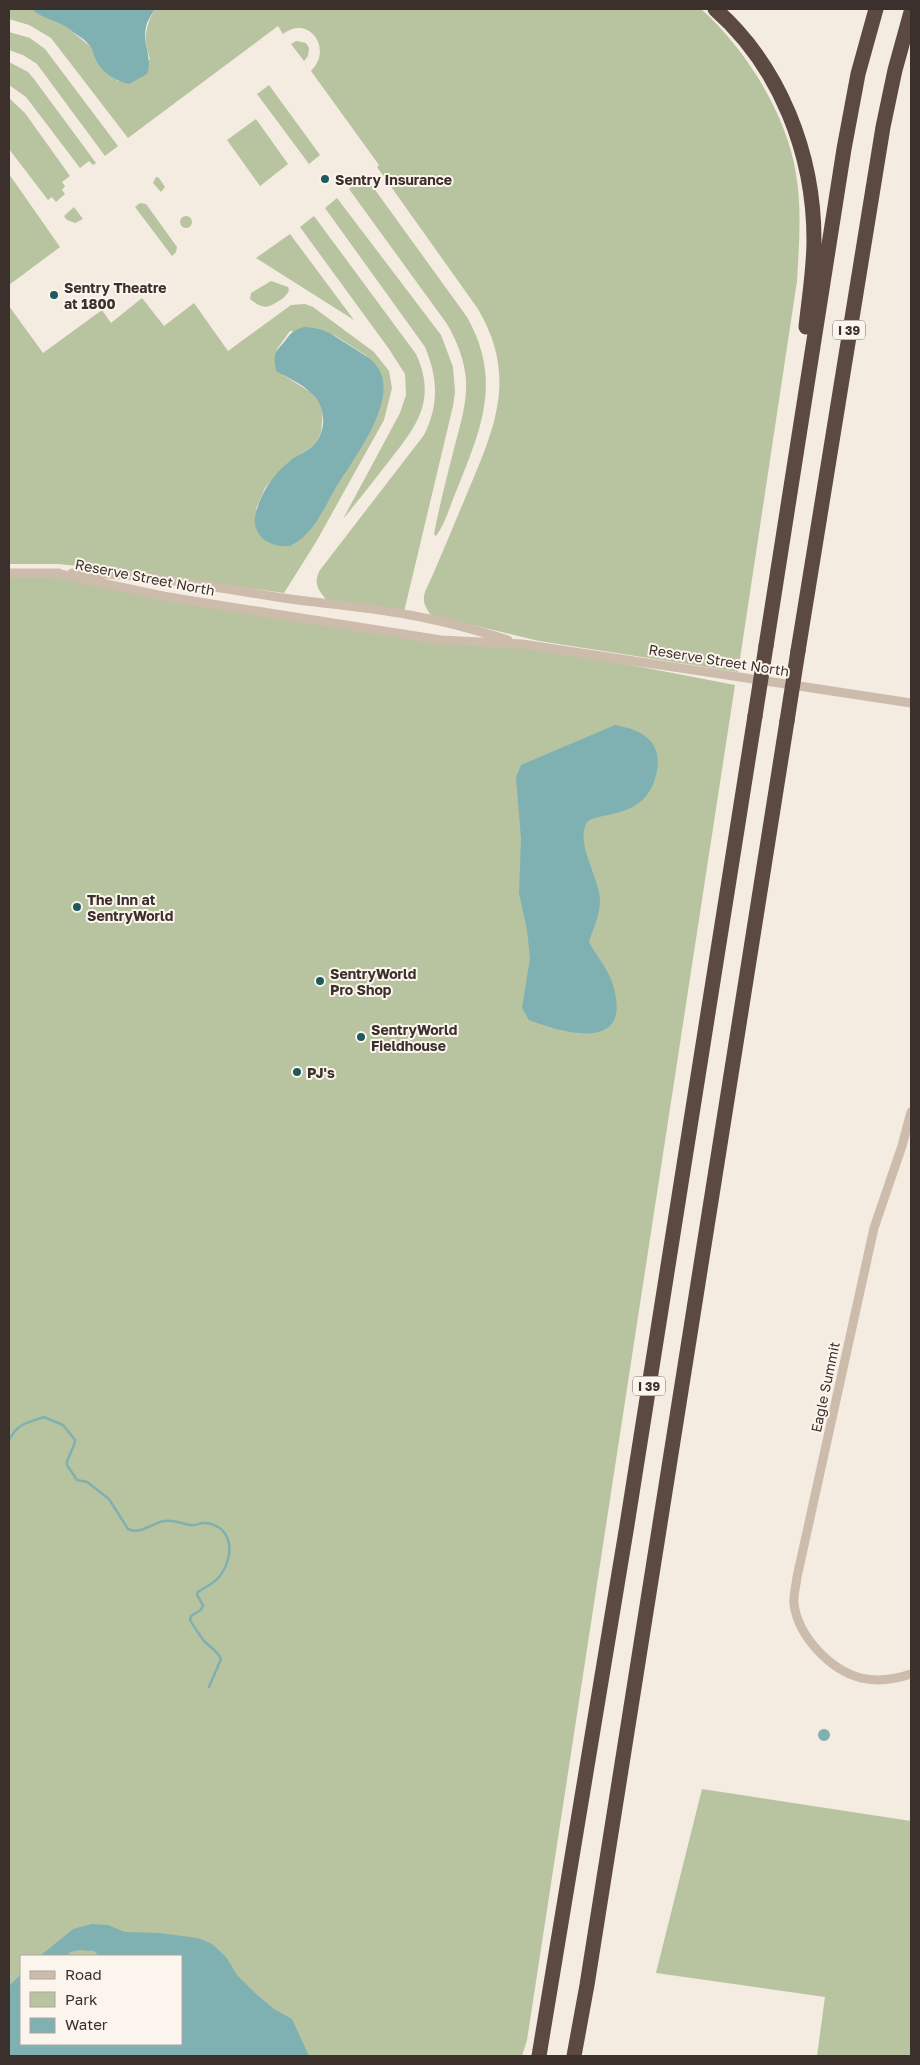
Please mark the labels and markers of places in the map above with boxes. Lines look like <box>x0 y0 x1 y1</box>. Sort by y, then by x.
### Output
place label: Sentry Insurance <box>335 171 452 188</box>
marker: Sentry Insurance <box>319 173 331 185</box>
place label: Sentry Theatre at 1800 <box>64 279 166 312</box>
marker: Sentry Theatre at 1800 <box>48 289 60 301</box>
place label: The Inn at SentryWorld <box>87 891 173 924</box>
marker: The Inn at SentryWorld <box>71 901 83 913</box>
place label: SentryWorld Pro Shop <box>330 965 416 998</box>
marker: SentryWorld Pro Shop <box>314 975 326 987</box>
place label: SentryWorld Fieldhouse <box>371 1021 457 1054</box>
marker: SentryWorld Fieldhouse <box>355 1031 367 1043</box>
place label: PJ's <box>307 1064 335 1081</box>
marker: PJ's <box>291 1066 303 1078</box>

